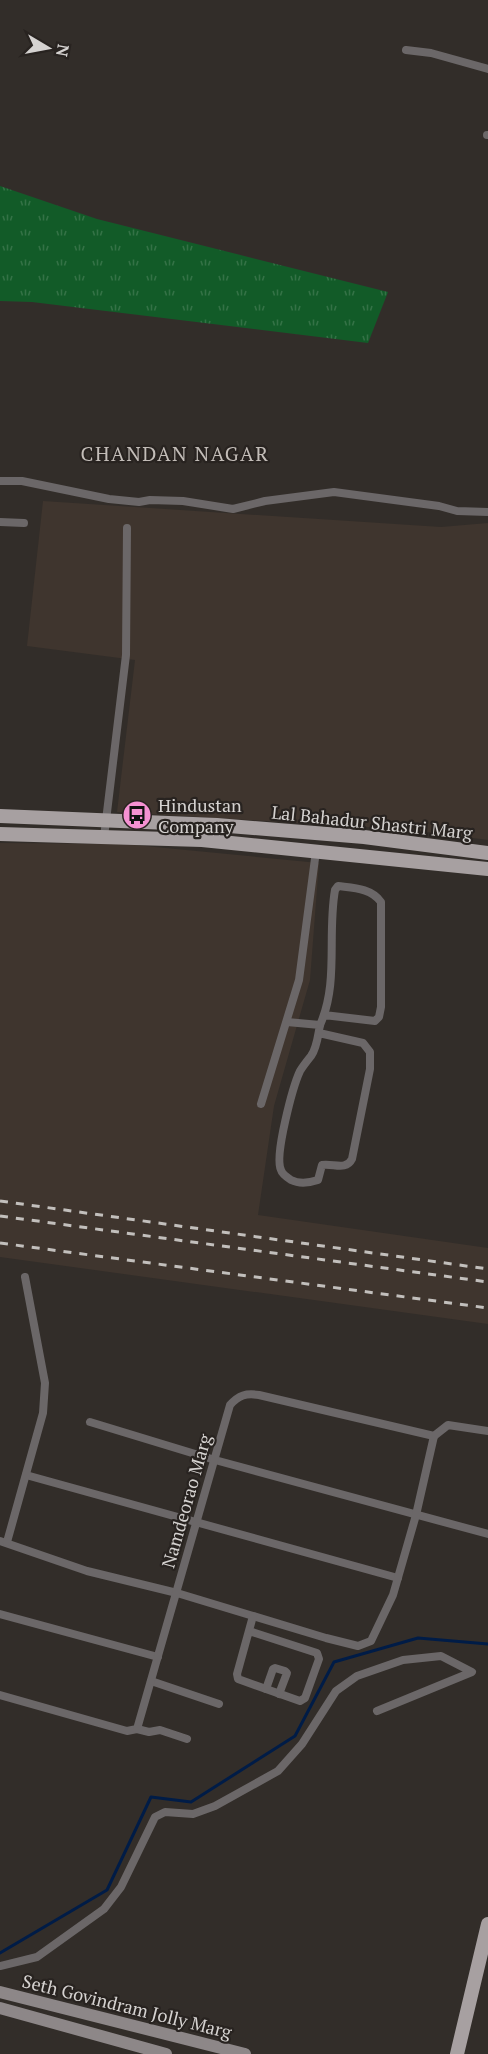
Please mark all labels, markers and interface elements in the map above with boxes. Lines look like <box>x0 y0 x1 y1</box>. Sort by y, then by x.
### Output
north arrow <box>18 18 78 78</box>
text: N <box>51 43 75 58</box>
district label: CHANDAN NAGAR <box>81 440 269 467</box>
place label: Hindustan Company <box>158 793 242 838</box>
bus stop icon: Hindustan Company <box>121 799 153 831</box>
street label: Lal Bahadur Shastri Marg <box>270 800 474 845</box>
street label: Namdeorao Marg <box>155 1431 217 1571</box>
street label: Seth Govindram Jolly Marg <box>20 1968 235 2044</box>

